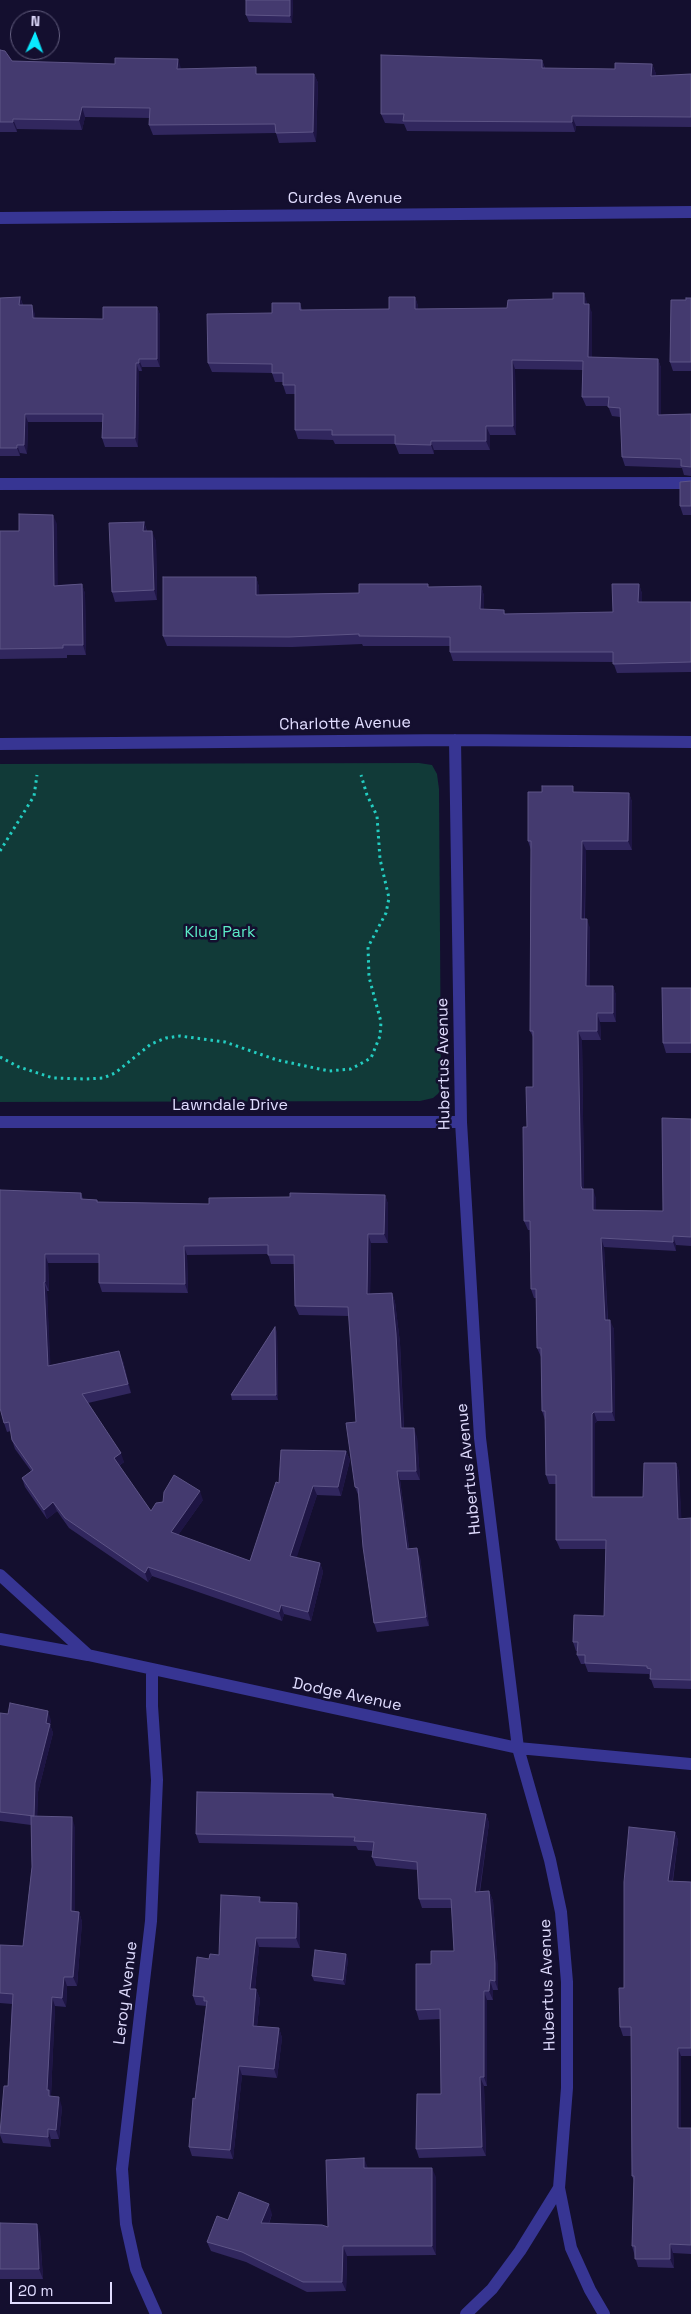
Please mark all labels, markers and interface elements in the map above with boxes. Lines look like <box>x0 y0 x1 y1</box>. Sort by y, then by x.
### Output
north arrow <box>10 10 60 60</box>
text: N <box>30 12 40 30</box>
street label: Curdes Avenue <box>288 189 402 209</box>
street label: Charlotte Avenue <box>279 713 411 735</box>
park label: Klug Park <box>184 923 256 943</box>
street label: Hubertus Avenue <box>433 998 455 1130</box>
street label: Lawndale Drive <box>172 1096 288 1116</box>
street label: Hubertus Avenue <box>453 1402 485 1536</box>
street label: Dodge Avenue <box>291 1674 403 1716</box>
street label: Hubertus Avenue <box>536 1919 560 2051</box>
street label: Leroy Avenue <box>110 1940 142 2046</box>
scale bar <box>12 2272 115 2304</box>
text: 20 m <box>18 2281 53 2300</box>

